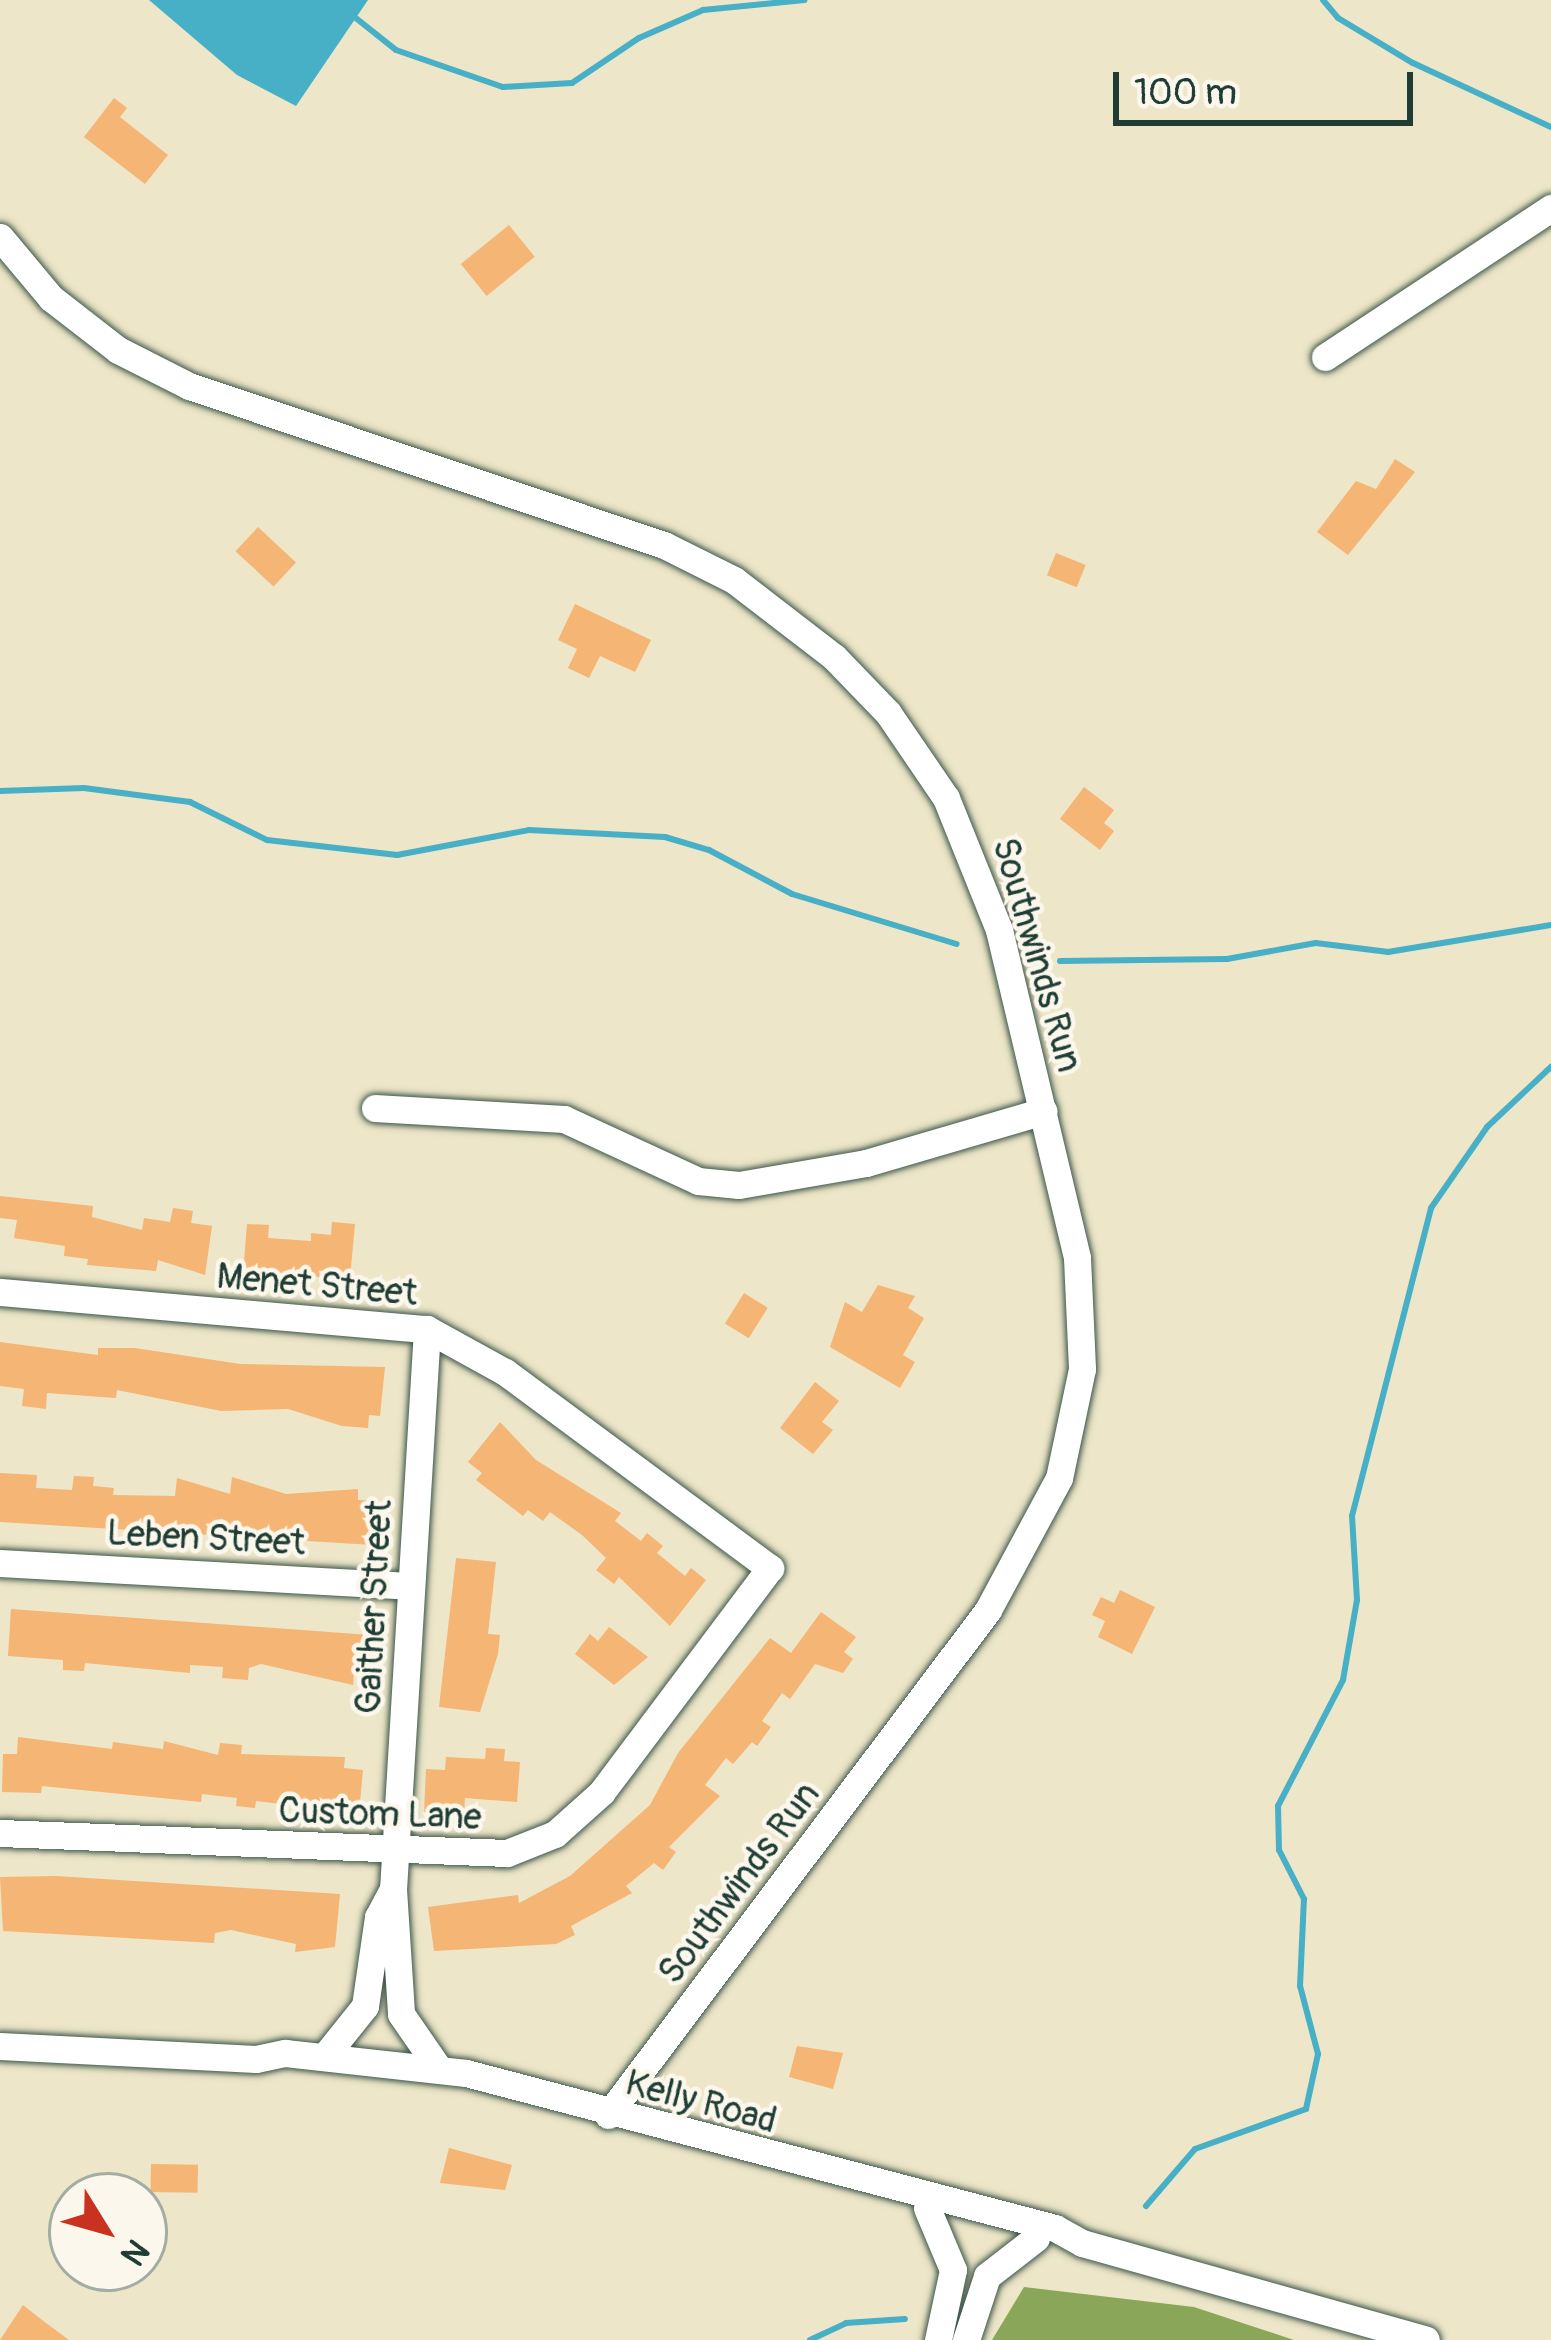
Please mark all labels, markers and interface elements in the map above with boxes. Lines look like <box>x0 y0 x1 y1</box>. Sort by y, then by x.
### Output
scale bar <box>1119 48 1419 122</box>
text: 100 m <box>1134 70 1237 115</box>
street label: Southwinds Run <box>983 833 1091 1077</box>
street label: Menet Street <box>215 1255 419 1315</box>
street label: Gaither Street <box>347 1499 401 1715</box>
street label: Leben Street <box>106 1511 306 1565</box>
street label: Southwinds Run <box>649 1774 829 1992</box>
street label: Custom Lane <box>278 1789 482 1839</box>
street label: Kelly Road <box>621 2061 781 2143</box>
north arrow <box>48 2172 168 2292</box>
text: N <box>112 2231 158 2273</box>

